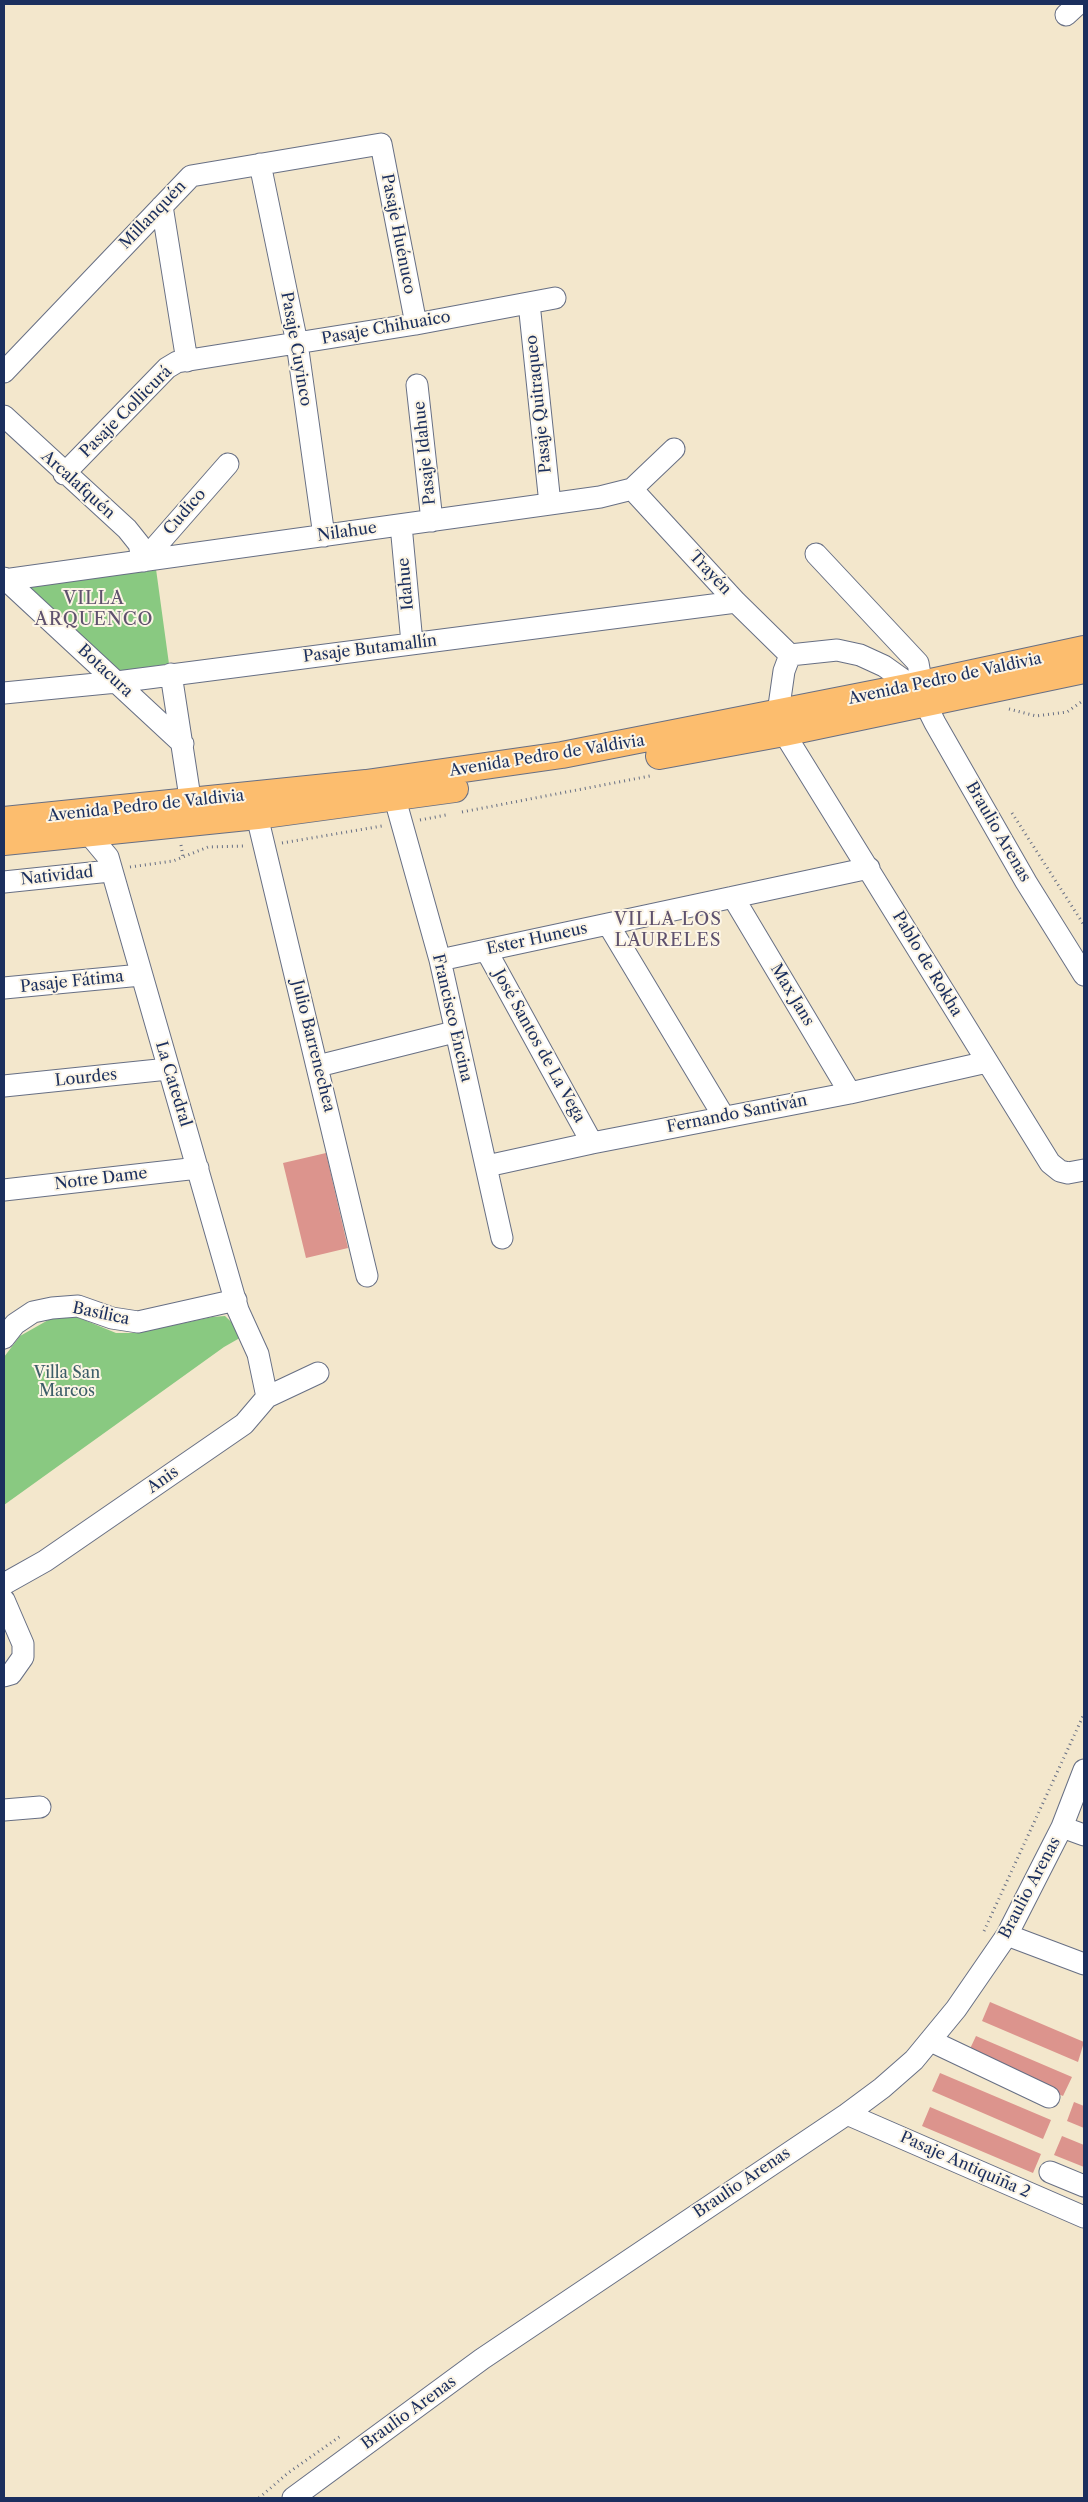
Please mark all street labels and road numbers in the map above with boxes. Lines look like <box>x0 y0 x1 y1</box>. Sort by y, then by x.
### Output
street label: Pasaje Huénuco <box>377 172 419 296</box>
street label: Millanquén <box>116 177 190 253</box>
street label: Pasaje Cuyinco <box>276 290 316 408</box>
street label: Pasaje Chihuaico <box>320 307 452 349</box>
street label: Pasaje Quitraqueo <box>522 334 556 474</box>
street label: Pasaje Collicurá <box>76 362 176 462</box>
street label: Pasaje Idahue <box>410 400 440 506</box>
street label: Arcalafquén <box>37 447 119 523</box>
street label: Cudico <box>160 485 210 539</box>
street label: Nilahue <box>316 518 378 546</box>
street label: Trayén <box>685 547 735 599</box>
street label: Idahue <box>394 557 418 611</box>
street label: Pasaje Butamallín <box>302 631 438 667</box>
street label: Botacura <box>73 641 137 701</box>
street label: Avenida Pedro de Valdivia <box>846 649 1044 709</box>
street label: Avenida Pedro de Valdivia <box>448 731 646 781</box>
street label: Braulio Arenas <box>962 778 1034 886</box>
street label: Avenida Pedro de Valdivia <box>47 786 245 826</box>
street label: Natividad <box>20 863 94 889</box>
street label: Pablo de Rokha <box>888 908 966 1020</box>
street label: Ester Huneus <box>485 919 589 959</box>
street label: Francisco Encina <box>428 952 476 1084</box>
street label: Max Jans <box>766 961 818 1029</box>
street label: José Santos de La Vega <box>489 966 589 1126</box>
street label: Pasaje Fátima <box>19 967 125 997</box>
street label: Julio Barrenechea <box>287 978 339 1114</box>
street label: La Catedral <box>151 1039 195 1129</box>
street label: Lourdes <box>54 1065 118 1091</box>
street label: Fernando Santiván <box>665 1091 809 1137</box>
street label: Notre Dame <box>54 1164 148 1194</box>
street label: Basílica <box>71 1299 131 1329</box>
street label: Anis <box>144 1462 182 1498</box>
street label: Braulio Arenas <box>995 1834 1065 1942</box>
street label: Pasaje Antiquiña 2 <box>897 2128 1033 2202</box>
street label: Braulio Arenas <box>690 2144 794 2222</box>
street label: Braulio Arenas <box>358 2372 460 2454</box>

